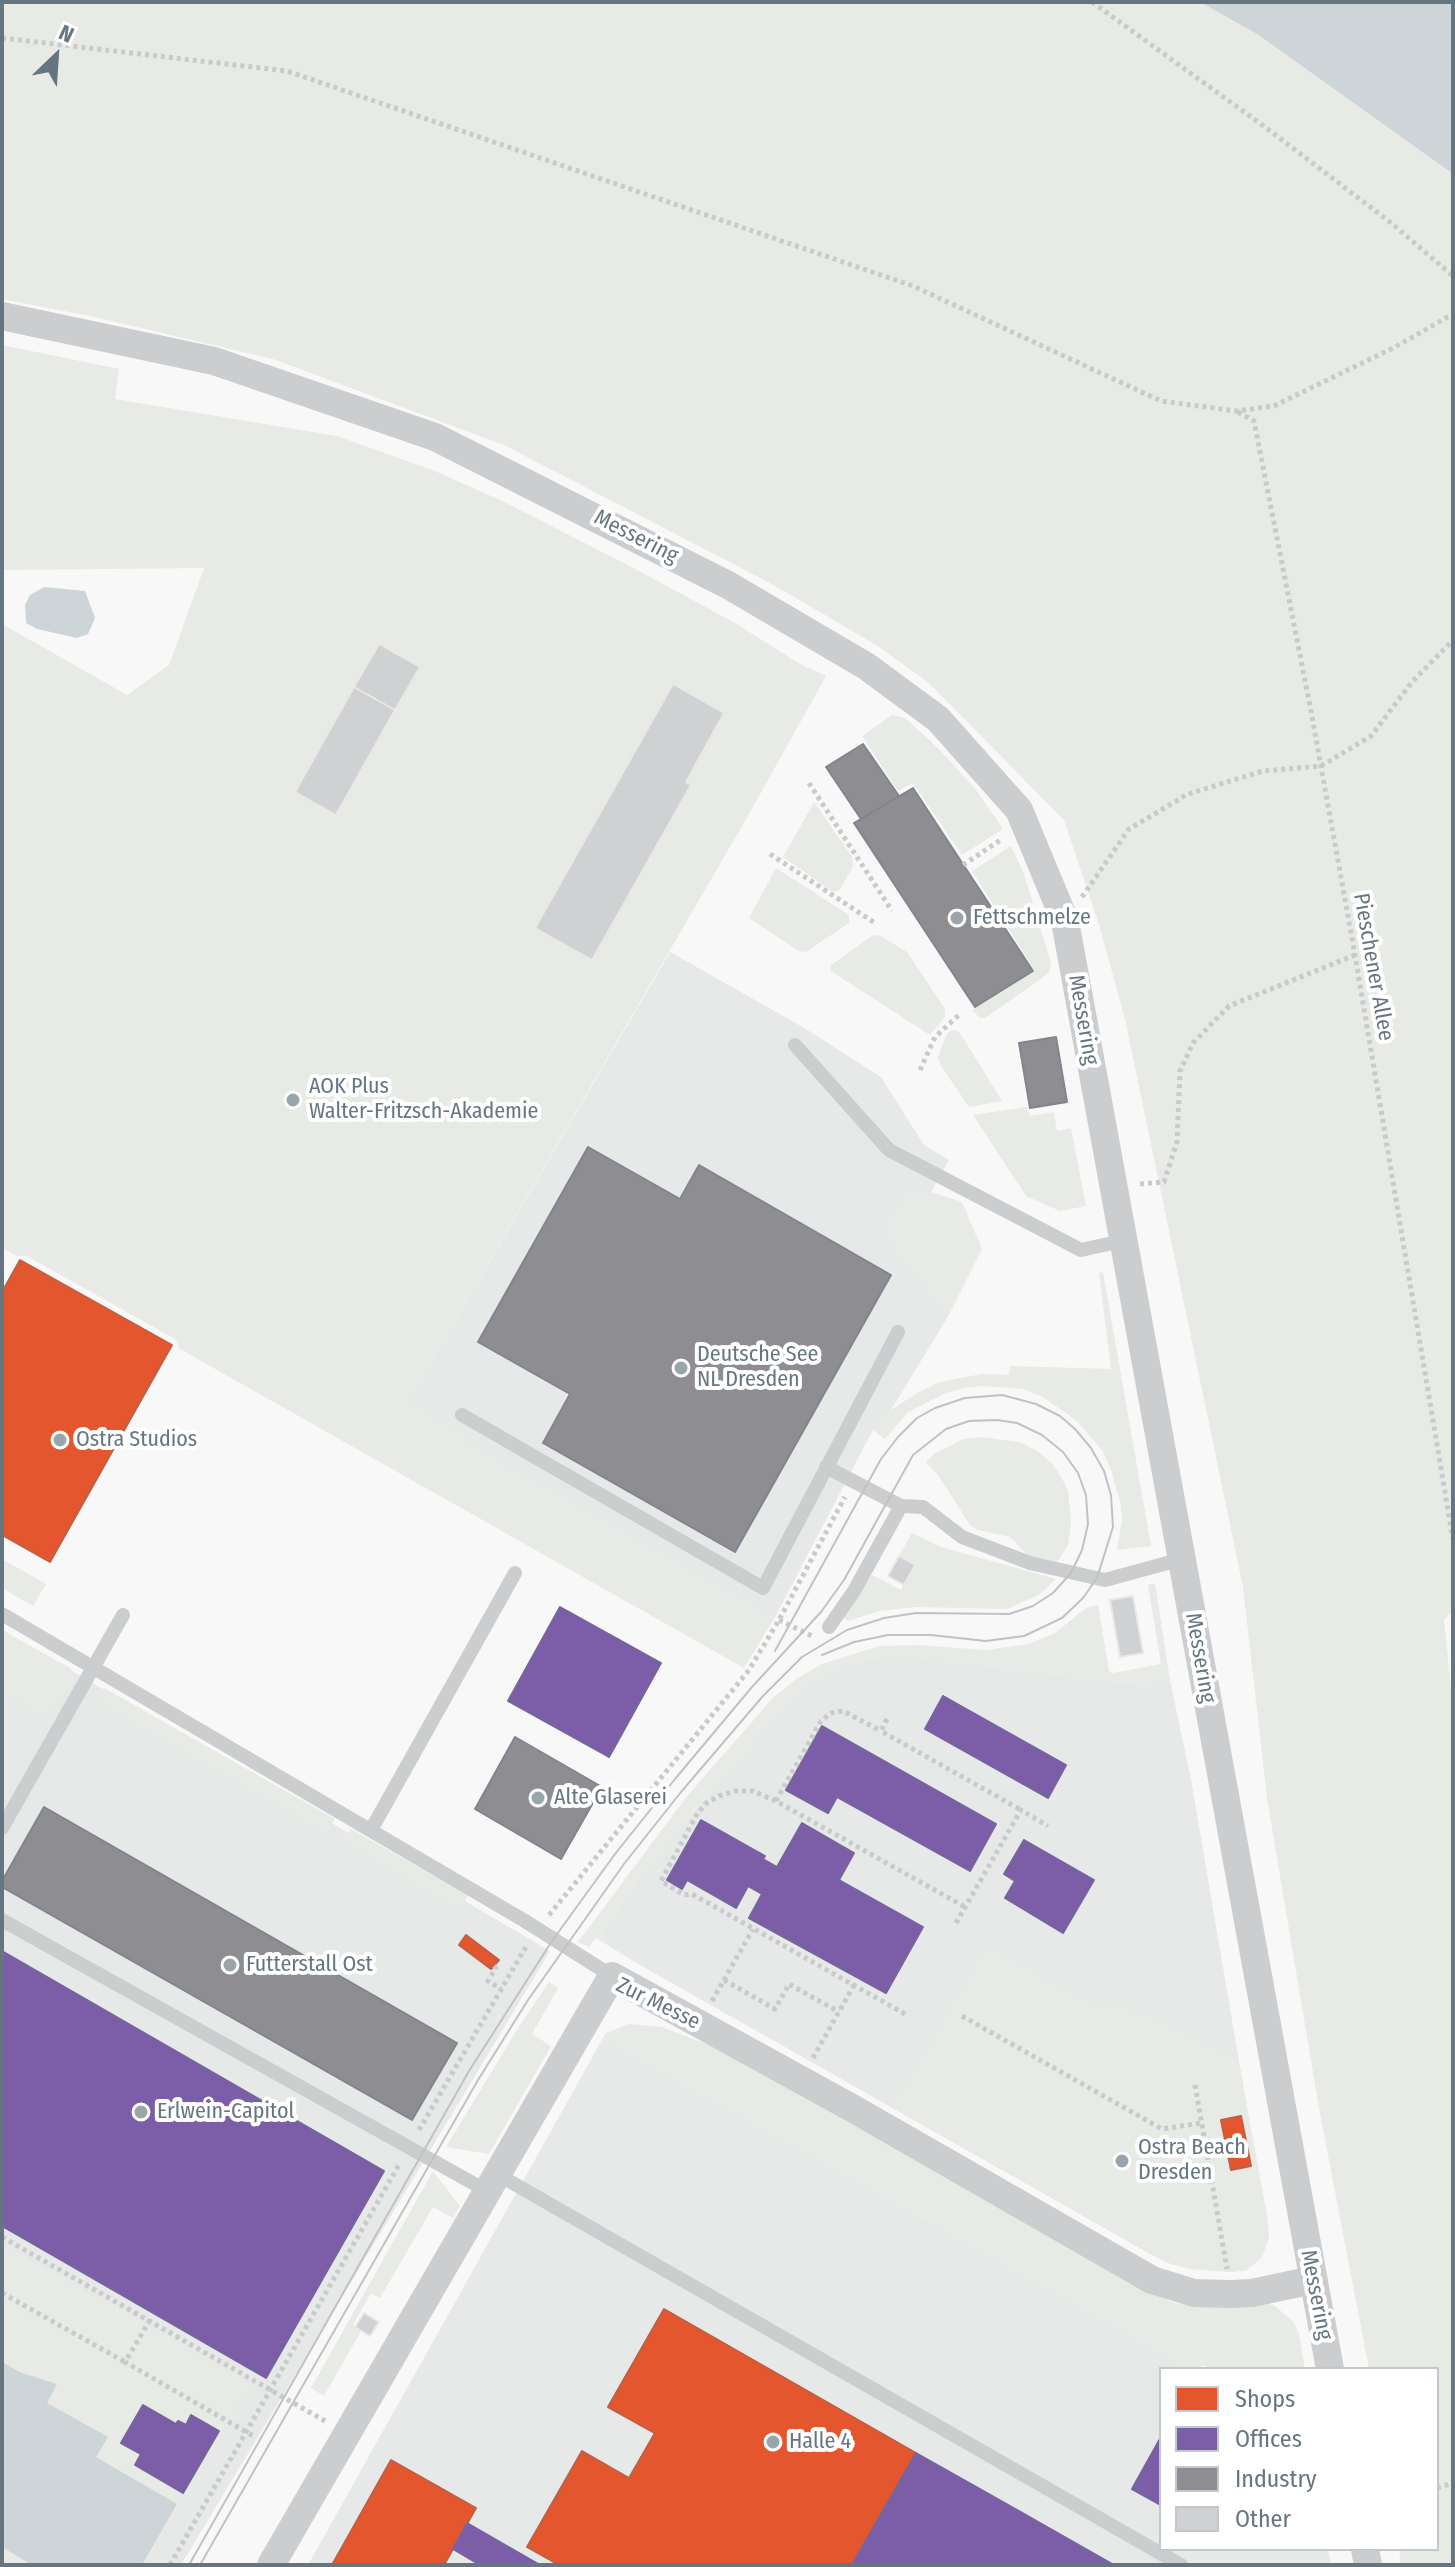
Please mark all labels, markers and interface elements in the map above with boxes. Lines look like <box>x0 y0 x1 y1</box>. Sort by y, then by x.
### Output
north arrow <box>16 16 96 96</box>
text: N <box>55 19 78 49</box>
street label: Messering <box>589 505 683 569</box>
street label: Pieschener Allee <box>1347 891 1399 1043</box>
place label: Fettschmelze <box>973 905 1091 931</box>
marker: Fettschmelze <box>948 909 966 927</box>
street label: Messering <box>1062 973 1104 1067</box>
place label: AOK Plus Walter-Fritzsch-Akademie <box>309 1074 538 1126</box>
marker: AOK Plus Walter-Fritzsch-Akademie <box>284 1091 302 1109</box>
place label: Deutsche See NL Dresden <box>697 1342 818 1394</box>
marker: Deutsche See NL Dresden <box>672 1359 690 1377</box>
place label: Ostra Studios <box>76 1427 197 1453</box>
marker: Ostra Studios <box>51 1431 69 1449</box>
street label: Messering <box>1179 1611 1221 1705</box>
place label: Alte Glaserei <box>554 1785 667 1811</box>
marker: Alte Glaserei <box>529 1789 547 1807</box>
place label: Futterstall Ost <box>246 1952 373 1978</box>
marker: Futterstall Ost <box>221 1956 239 1974</box>
street label: Zur Messe <box>612 1972 704 2036</box>
place label: Erlwein-Capitol <box>157 2099 294 2125</box>
marker: Erlwein-Capitol <box>132 2103 150 2121</box>
place label: Ostra Beach Dresden <box>1138 2135 1246 2186</box>
marker: Ostra Beach Dresden <box>1113 2152 1131 2170</box>
street label: Messering <box>1294 2248 1338 2342</box>
legend <box>1159 2367 1439 2551</box>
text: Shops <box>1235 2385 1295 2413</box>
text: Offices <box>1235 2425 1302 2453</box>
place label: Halle 4 <box>789 2429 851 2455</box>
marker: Halle 4 <box>764 2433 782 2451</box>
text: Industry <box>1235 2465 1317 2493</box>
text: Other <box>1235 2505 1291 2533</box>

